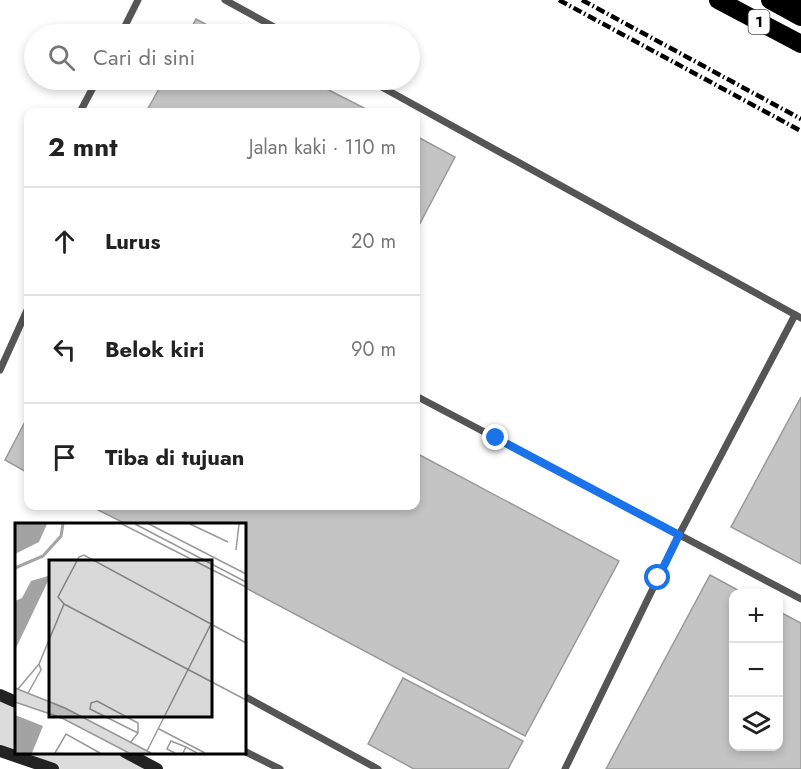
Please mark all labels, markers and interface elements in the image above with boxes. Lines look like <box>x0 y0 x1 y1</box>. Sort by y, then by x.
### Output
road number: 1 <box>748 10 770 34</box>
search box <box>24 24 420 90</box>
icon: search <box>45 41 78 74</box>
text: Cari di sini <box>93 41 195 73</box>
text: 2 mnt <box>48 128 117 166</box>
text: Jalan kaki · 110 m <box>249 133 396 162</box>
icon: ahead <box>48 225 81 258</box>
text: Lurus <box>105 225 161 257</box>
text: 20 m <box>351 227 396 256</box>
icon: left <box>48 333 81 366</box>
text: Belok kiri <box>105 333 204 365</box>
text: 90 m <box>351 335 396 364</box>
route end <box>482 424 508 450</box>
icon: arrive <box>48 441 81 474</box>
text: Tiba di tujuan <box>105 441 244 473</box>
inset map <box>15 523 246 754</box>
route start <box>644 564 670 590</box>
map controls <box>729 589 783 751</box>
button: + <box>729 589 783 643</box>
button: − <box>729 643 783 697</box>
button: layers <box>729 697 783 751</box>

